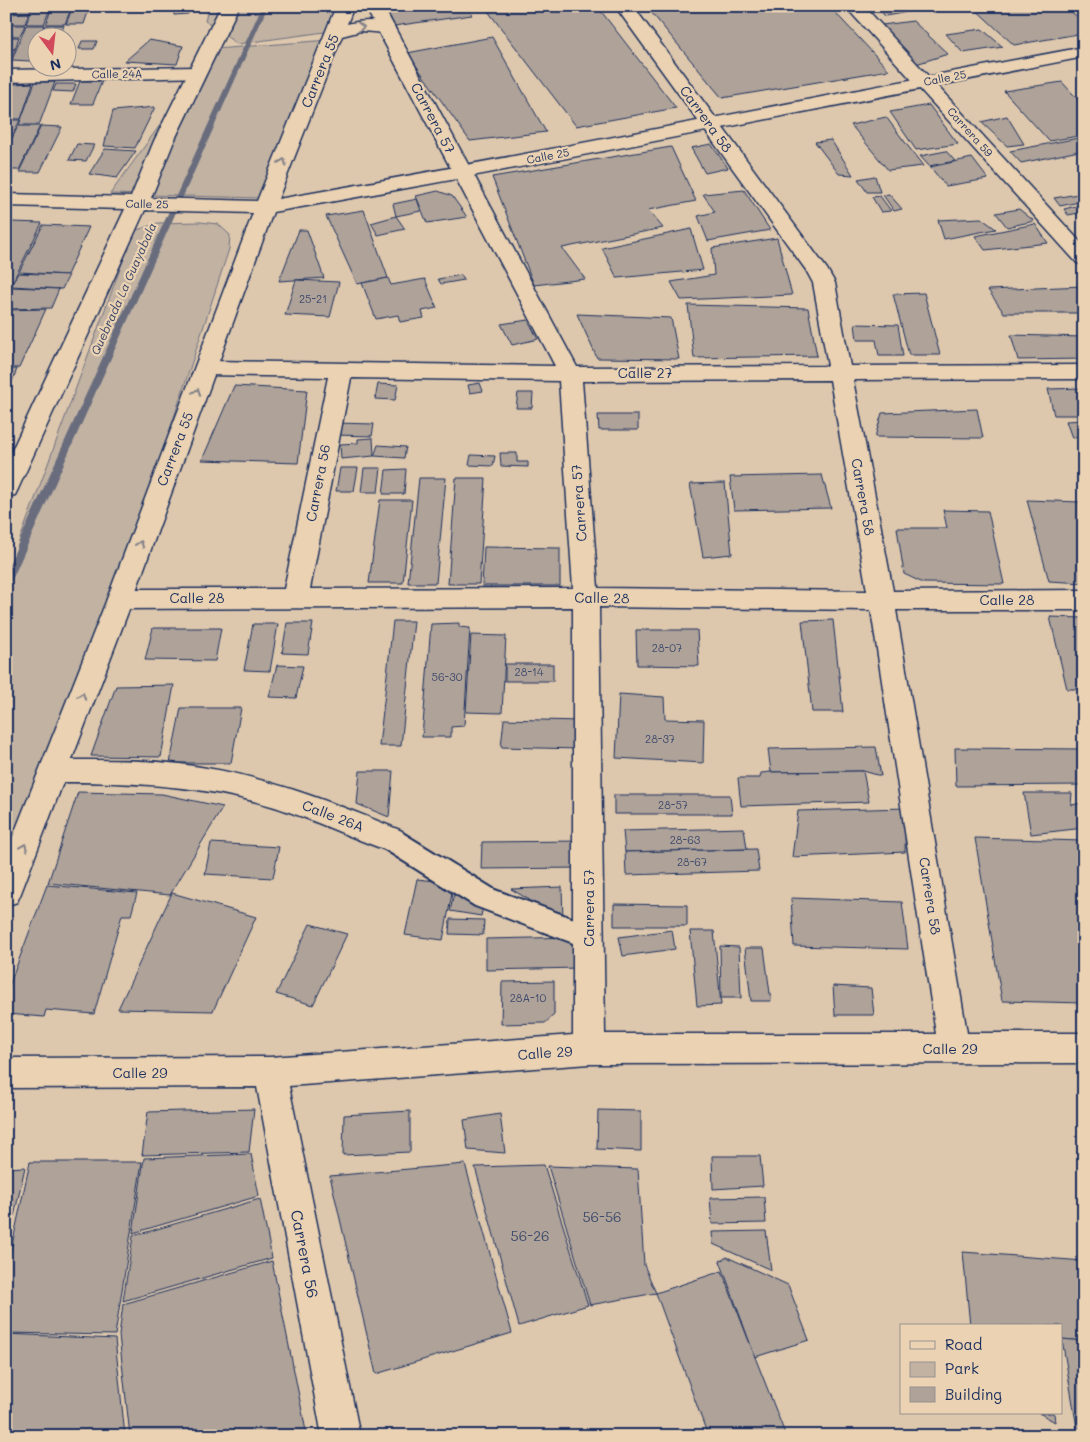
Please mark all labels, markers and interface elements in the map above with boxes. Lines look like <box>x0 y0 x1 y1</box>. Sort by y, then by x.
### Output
one-way arrow <box>357 21 365 32</box>
north arrow <box>28 28 78 78</box>
street label: Carrera 55 <box>296 31 343 111</box>
text: N <box>48 54 63 76</box>
street label: Calle 24A <box>91 66 143 81</box>
street label: Calle 25 <box>922 66 967 89</box>
street label: Carrera 57 <box>407 79 460 157</box>
street label: Carrera 58 <box>676 81 737 156</box>
street label: Carrera 59 <box>944 104 997 160</box>
street label: Calle 25 <box>525 144 570 167</box>
one-way arrow <box>277 158 288 167</box>
street label: Calle 25 <box>125 196 169 211</box>
water label: Quebrada La Guayabala <box>87 220 160 357</box>
house number: 25-21 <box>299 291 327 306</box>
street label: Calle 27 <box>618 363 672 382</box>
one-way arrow <box>191 388 201 397</box>
street label: Carrera 55 <box>152 409 197 489</box>
street label: Carrera 56 <box>301 443 334 523</box>
street label: Carrera 58 <box>847 457 880 537</box>
street label: Carrera 57 <box>566 463 591 542</box>
one-way arrow <box>134 540 144 549</box>
street label: Calle 28 <box>169 588 225 607</box>
street label: Calle 28 <box>574 588 630 607</box>
street label: Calle 28 <box>979 590 1035 609</box>
house number: 28-07 <box>652 640 682 655</box>
house number: 28-14 <box>515 664 544 679</box>
house number: 56-30 <box>432 669 463 684</box>
one-way arrow <box>76 692 86 700</box>
house number: 28-37 <box>645 731 675 746</box>
street label: Calle 26A <box>300 795 367 836</box>
house number: 28-57 <box>658 797 688 812</box>
house number: 28-63 <box>670 832 701 847</box>
one-way arrow <box>18 843 28 852</box>
house number: 28-67 <box>677 854 707 869</box>
street label: Carrera 58 <box>915 856 946 936</box>
street label: Carrera 57 <box>579 869 598 947</box>
house number: 28A-10 <box>510 990 547 1005</box>
street label: Calle 29 <box>923 1039 977 1058</box>
street label: Calle 29 <box>517 1041 573 1064</box>
street label: Calle 29 <box>113 1063 167 1082</box>
house number: 56-56 <box>582 1207 622 1226</box>
street label: Carrera 56 <box>287 1208 324 1300</box>
house number: 56-26 <box>511 1226 549 1245</box>
legend <box>900 1324 1062 1414</box>
text: Road <box>945 1334 982 1354</box>
text: Park <box>945 1358 979 1378</box>
text: Building <box>945 1384 1002 1404</box>

